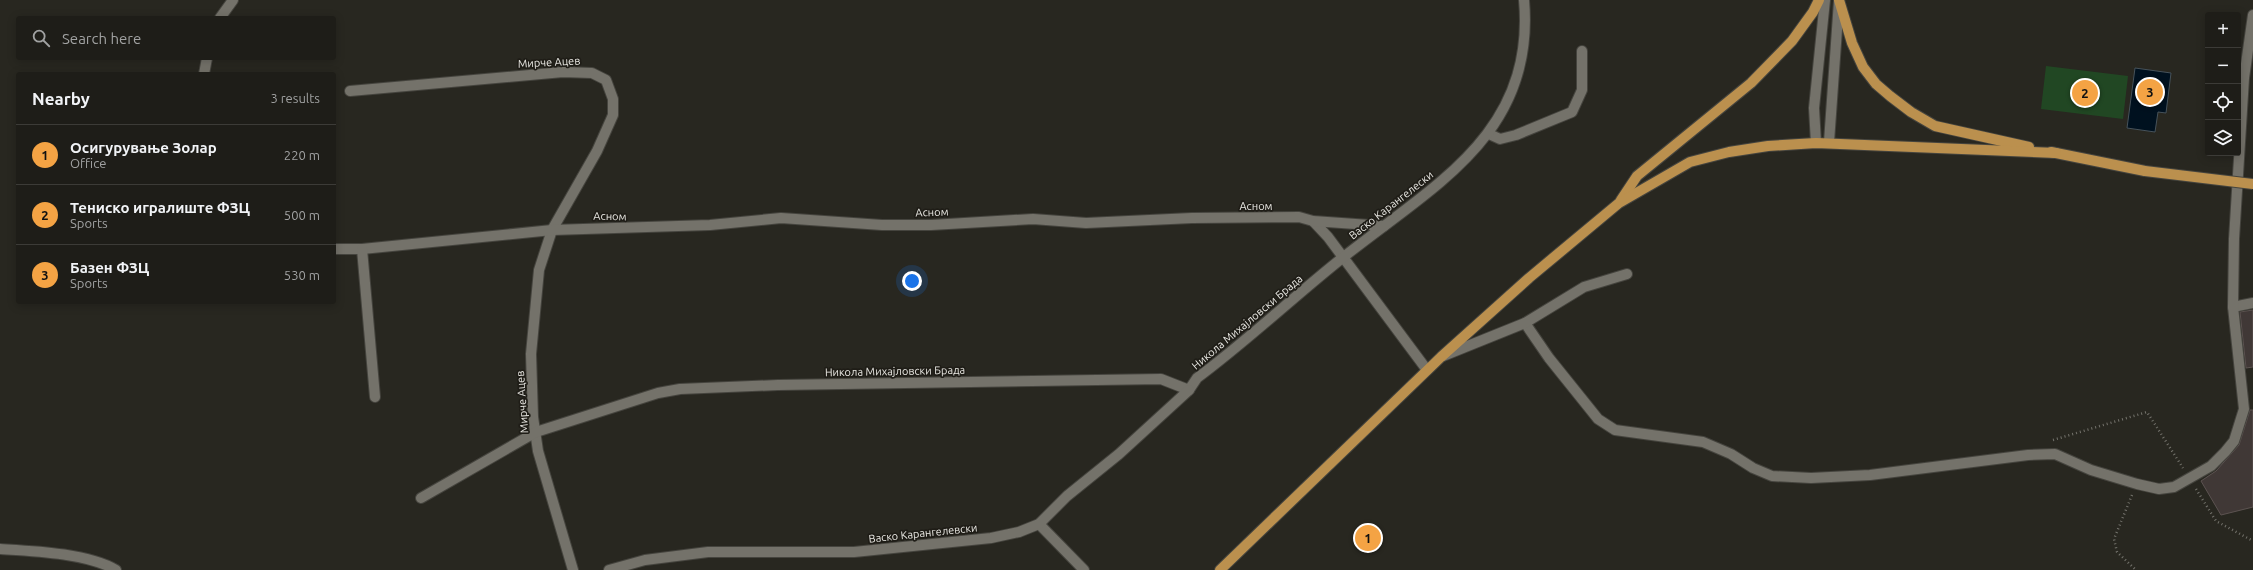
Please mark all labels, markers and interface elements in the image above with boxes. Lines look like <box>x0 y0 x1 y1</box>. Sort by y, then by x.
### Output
map controls <box>2205 12 2241 156</box>
button: + <box>2205 12 2241 48</box>
search box <box>16 16 336 60</box>
icon: search <box>30 27 52 49</box>
text: Search here <box>62 30 141 47</box>
button: − <box>2205 48 2241 84</box>
street label: Мирче Ацев <box>517 54 581 70</box>
pin: 3 <box>2137 77 2163 107</box>
pin: 2 <box>2072 78 2098 108</box>
button: locate <box>2205 84 2241 120</box>
text: Nearby <box>32 89 90 108</box>
text: 3 results <box>270 91 320 105</box>
button: layers <box>2205 120 2241 156</box>
text: Осигурување Золар <box>70 139 217 156</box>
text: 1 <box>41 148 49 162</box>
text: 220 m <box>284 148 320 162</box>
text: Office <box>70 156 106 170</box>
street label: Васко Карангелески <box>1347 168 1435 242</box>
text: Тениско игралиште ФЗЦ <box>70 199 250 216</box>
street label: Асном <box>1239 200 1273 212</box>
street label: Асном <box>915 205 949 219</box>
text: 2 <box>41 208 49 222</box>
text: 500 m <box>284 208 320 222</box>
street label: Асном <box>593 210 627 222</box>
text: Sports <box>70 216 108 230</box>
text: Базен ФЗЦ <box>70 259 149 276</box>
text: 3 <box>41 268 49 282</box>
text: 530 m <box>284 268 320 282</box>
your location <box>902 271 922 291</box>
street label: Никола Михајловски Брада <box>1189 272 1305 372</box>
text: Sports <box>70 276 108 290</box>
street label: Никола Михајловски Брада <box>825 364 965 378</box>
street label: Мирче Ацев <box>514 370 530 434</box>
street label: Васко Карангелевски <box>868 521 978 545</box>
pin: 1 <box>1355 523 1381 553</box>

